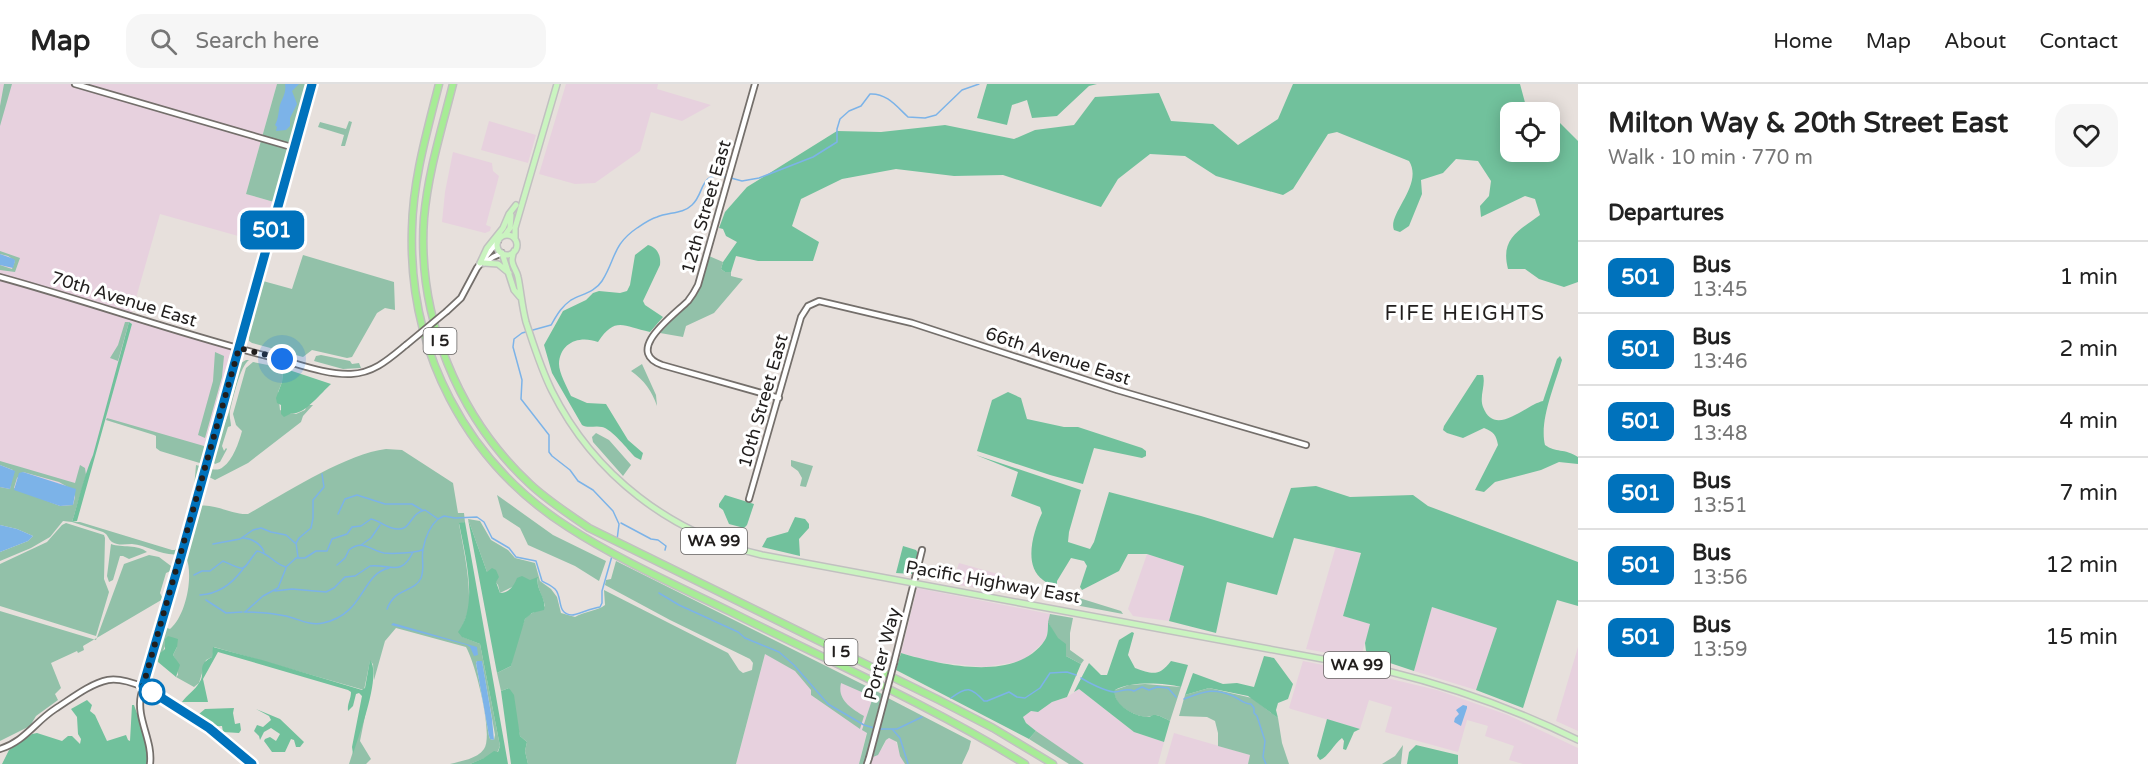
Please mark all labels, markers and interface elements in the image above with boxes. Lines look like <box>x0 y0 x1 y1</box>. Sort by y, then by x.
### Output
search box <box>126 14 546 68</box>
text: Map <box>30 24 90 58</box>
icon: search <box>147 25 180 58</box>
text: Search here <box>195 28 319 54</box>
text: Home <box>1773 29 1833 54</box>
text: Map <box>1866 29 1911 54</box>
text: About <box>1944 29 2006 54</box>
text: Contact <box>2039 29 2118 54</box>
map controls <box>1500 102 1560 162</box>
button: locate <box>1500 102 1560 162</box>
button: heart <box>2055 104 2118 167</box>
text: Milton Way & 20th Street East <box>1608 106 2008 140</box>
street label: 12th Street East <box>676 137 736 276</box>
text: Walk · 10 min · 770 m <box>1608 146 1813 170</box>
text: Departures <box>1608 200 1724 226</box>
line badge: 501 <box>238 210 306 250</box>
text: 501 <box>252 218 292 243</box>
text: Bus <box>1692 252 1731 278</box>
text: 1 min <box>2059 264 2118 290</box>
text: 501 <box>1621 265 1661 290</box>
street label: 70th Avenue East <box>49 266 200 332</box>
text: 13:45 <box>1692 278 1747 302</box>
district label: FIFE HEIGHTS <box>1384 301 1546 326</box>
street label: 66th Avenue East <box>983 322 1133 390</box>
text: Bus <box>1692 324 1731 350</box>
road number: I 5 <box>424 328 456 354</box>
street label: 10th Street East <box>733 331 793 470</box>
text: 2 min <box>2059 336 2118 362</box>
text: 501 <box>1621 337 1661 362</box>
your location <box>267 344 297 374</box>
text: 13:46 <box>1692 350 1747 374</box>
text: Bus <box>1692 396 1731 422</box>
text: 4 min <box>2059 408 2118 434</box>
text: 501 <box>1621 409 1661 434</box>
text: 13:48 <box>1692 422 1747 446</box>
text: Bus <box>1692 468 1731 494</box>
text: 7 min <box>2059 480 2118 506</box>
text: 501 <box>1621 481 1661 506</box>
text: 13:51 <box>1692 494 1747 518</box>
road number: WA 99 <box>681 528 747 554</box>
text: Bus <box>1692 540 1731 566</box>
text: 12 min <box>2046 552 2118 578</box>
text: 501 <box>1621 553 1661 578</box>
street label: Pacific Highway East <box>904 556 1082 608</box>
text: 13:56 <box>1692 566 1747 590</box>
street label: Porter Way <box>859 605 905 703</box>
text: Bus <box>1692 612 1731 638</box>
text: 15 min <box>2046 624 2118 650</box>
text: 501 <box>1621 625 1661 650</box>
text: 13:59 <box>1692 638 1747 662</box>
road number: I 5 <box>824 639 858 665</box>
road number: WA 99 <box>1324 652 1390 678</box>
unlabelled marker <box>139 679 165 705</box>

